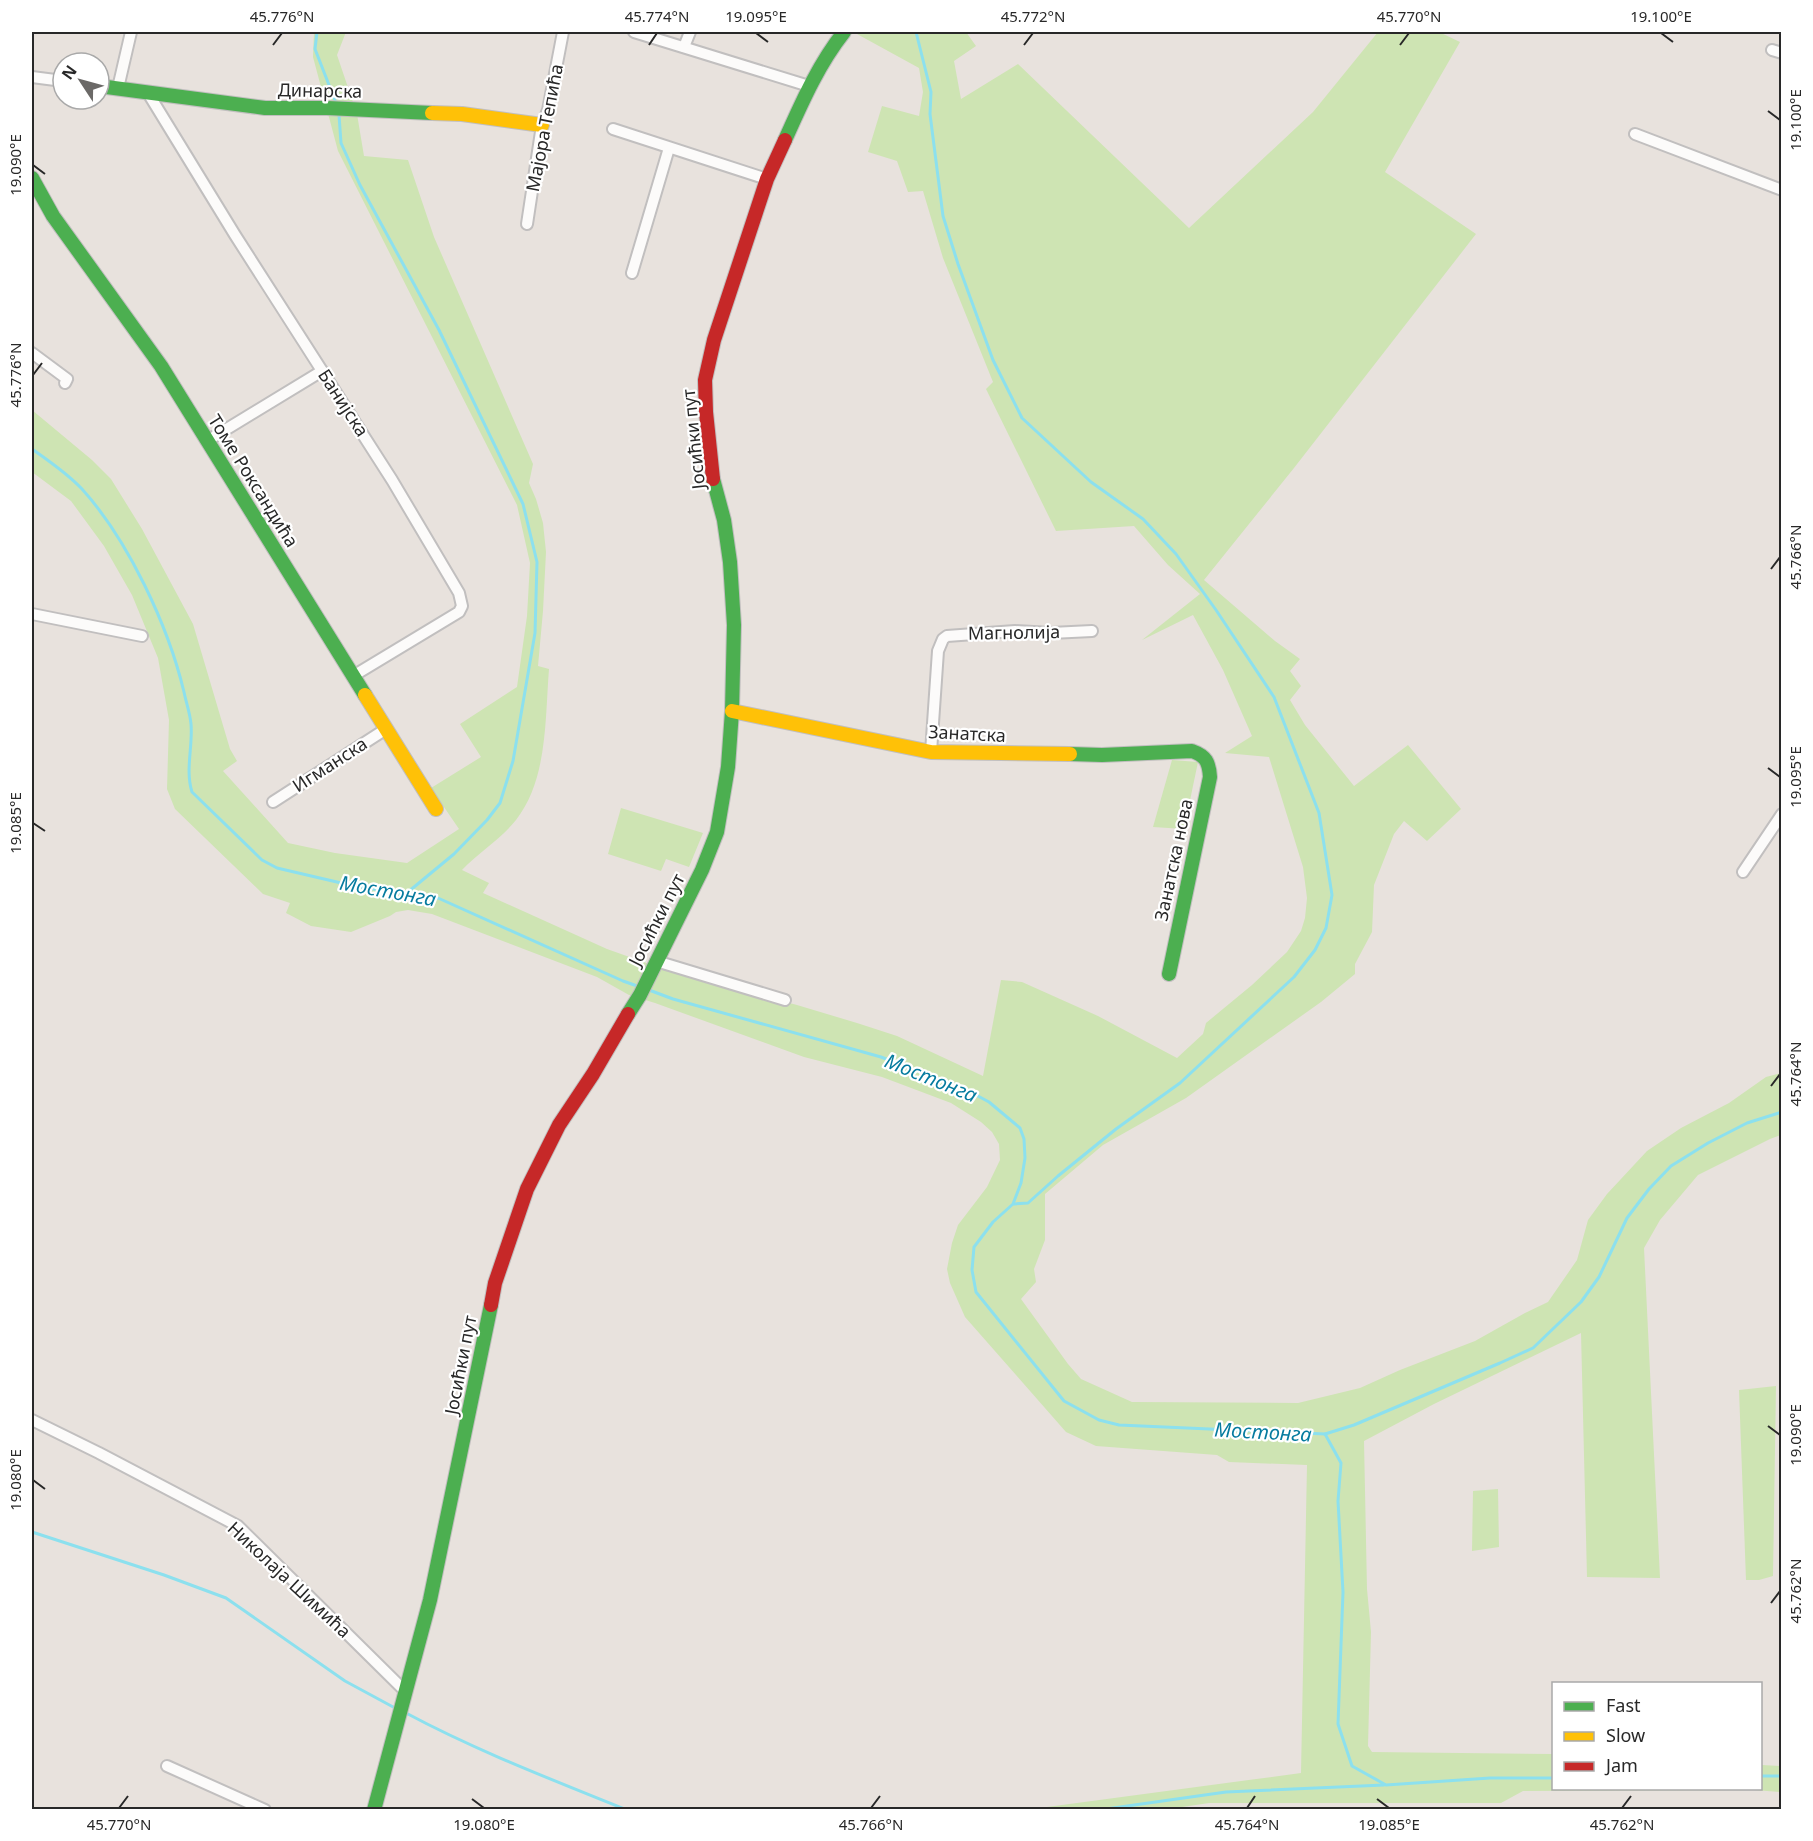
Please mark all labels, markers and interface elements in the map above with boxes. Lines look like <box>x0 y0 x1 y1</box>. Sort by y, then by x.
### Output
text: 45.776°N <box>250 6 314 26</box>
text: 45.774°N <box>625 6 689 26</box>
text: 19.095°E <box>725 6 787 26</box>
text: 45.772°N <box>1001 6 1065 26</box>
text: 45.770°N <box>1377 6 1441 26</box>
text: 19.100°E <box>1630 6 1692 26</box>
north arrow <box>51 51 111 111</box>
text: N <box>56 60 82 84</box>
street label: Мајора Тепића <box>520 62 568 194</box>
street label: Динарска <box>278 77 362 103</box>
text: 19.100°E <box>1785 89 1805 151</box>
text: 19.090°E <box>5 134 25 196</box>
text: 45.776°N <box>5 343 25 407</box>
street label: Банијска <box>313 364 375 441</box>
street label: Јосићки пут <box>676 387 710 492</box>
street label: Томе Роксандића <box>203 410 304 551</box>
text: 45.766°N <box>1785 525 1805 589</box>
street label: Магнолија <box>968 619 1060 645</box>
street label: Занатска <box>928 719 1006 747</box>
street label: Игманска <box>287 731 371 797</box>
text: 19.095°E <box>1785 746 1805 808</box>
text: 19.085°E <box>5 792 25 854</box>
street label: Занатска нова <box>1148 797 1198 923</box>
water label: Мостонга <box>338 869 438 912</box>
street label: Јосићки пут <box>622 869 690 972</box>
text: 45.764°N <box>1785 1042 1805 1106</box>
water label: Мостонга <box>881 1047 981 1108</box>
street label: Јосићки пут <box>438 1313 482 1418</box>
text: 19.090°E <box>1785 1404 1805 1466</box>
water label: Мостонга <box>1214 1415 1312 1448</box>
text: 19.080°E <box>5 1449 25 1511</box>
street label: Николаја Шимића <box>223 1516 356 1643</box>
text: 45.762°N <box>1785 1559 1805 1623</box>
legend <box>1552 1682 1762 1790</box>
text: Fast <box>1606 1693 1641 1717</box>
text: Slow <box>1606 1723 1645 1747</box>
text: Jam <box>1604 1753 1638 1777</box>
text: 45.770°N <box>87 1814 151 1834</box>
text: 19.080°E <box>453 1814 515 1834</box>
text: 45.766°N <box>839 1814 903 1834</box>
text: 45.764°N <box>1215 1814 1279 1834</box>
text: 19.085°E <box>1358 1814 1420 1834</box>
text: 45.762°N <box>1590 1814 1654 1834</box>

